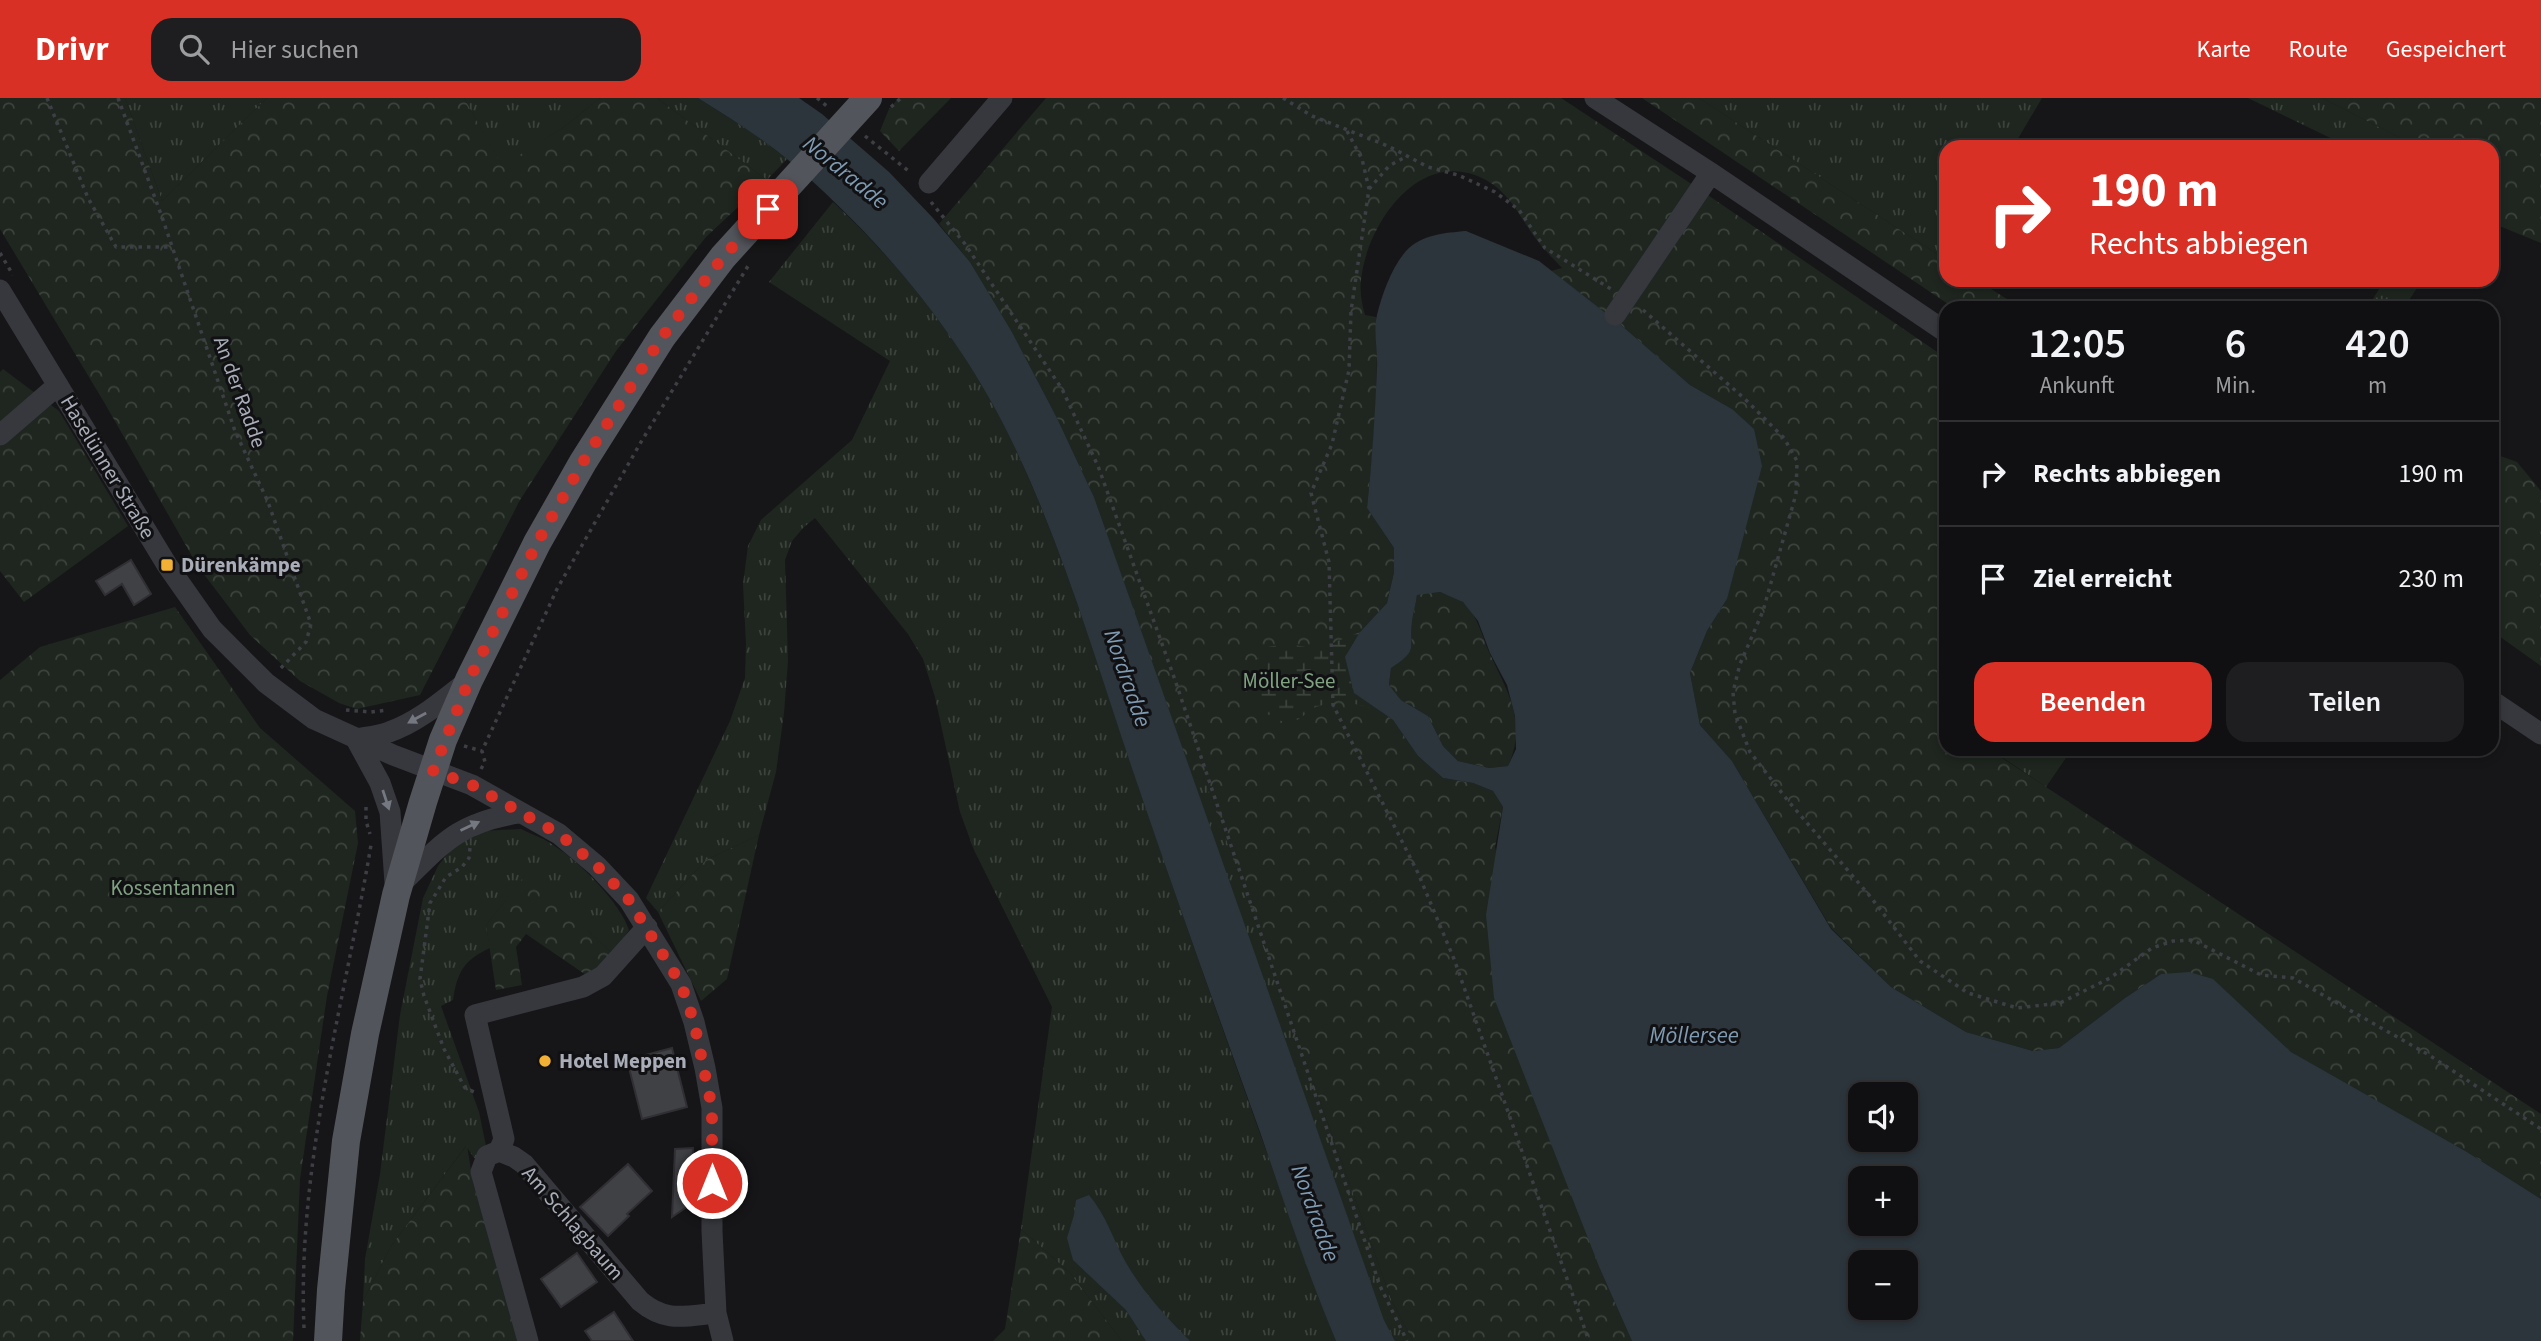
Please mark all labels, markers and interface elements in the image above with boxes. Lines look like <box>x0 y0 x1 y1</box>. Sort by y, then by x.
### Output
search box <box>151 18 641 81</box>
text: Drivr <box>35 26 109 73</box>
icon: search <box>175 30 213 68</box>
text: Hier suchen <box>231 31 359 68</box>
text: Karte <box>2197 32 2251 67</box>
text: Route <box>2289 32 2348 67</box>
text: Gespeichert <box>2386 32 2506 67</box>
water label: Nordradde <box>796 128 896 217</box>
text: 190 m <box>2089 156 2218 226</box>
icon: right <box>1974 168 2065 259</box>
pin <box>738 179 798 239</box>
icon: arrive <box>749 190 787 228</box>
text: Rechts abbiegen <box>2089 221 2309 267</box>
text: 12:05 <box>2028 314 2126 374</box>
text: 6 <box>2225 314 2246 374</box>
text: 420 <box>2345 314 2410 374</box>
street label: An der Radde <box>206 332 274 452</box>
text: Ankunft <box>2040 369 2115 402</box>
text: Min. <box>2215 369 2256 402</box>
text: m <box>2368 369 2387 402</box>
street label: Haselünner Straße <box>53 389 163 545</box>
icon: right <box>1974 455 2012 493</box>
text: Rechts abbiegen <box>2033 455 2221 492</box>
text: 190 m <box>2398 455 2464 492</box>
place label: Dürenkämpe <box>181 550 301 580</box>
marker: Dürenkämpe <box>159 557 175 573</box>
icon: arrive <box>1974 560 2012 598</box>
text: Ziel erreicht <box>2033 560 2172 597</box>
text: 230 m <box>2398 560 2464 597</box>
water label: Nordradde <box>1095 625 1160 732</box>
button: Beenden <box>1974 662 2212 742</box>
button: Teilen <box>2226 662 2464 742</box>
park label: Möller-See <box>1243 666 1335 696</box>
one-way arrow <box>407 712 426 724</box>
one-way arrow <box>381 790 392 811</box>
one-way arrow <box>460 820 481 831</box>
park label: Kossentannen <box>111 873 235 903</box>
water label: Möllersee <box>1649 1019 1739 1052</box>
place label: Hotel Meppen <box>559 1046 687 1076</box>
marker: Hotel Meppen <box>537 1053 553 1069</box>
map controls <box>1848 1082 1918 1320</box>
button: sound <box>1848 1082 1918 1152</box>
position arrow <box>675 1146 749 1220</box>
street label: Am Schlagbaum <box>515 1159 631 1287</box>
water label: Nordradde <box>1283 1160 1348 1267</box>
button: + <box>1848 1166 1918 1236</box>
button: − <box>1848 1250 1918 1320</box>

